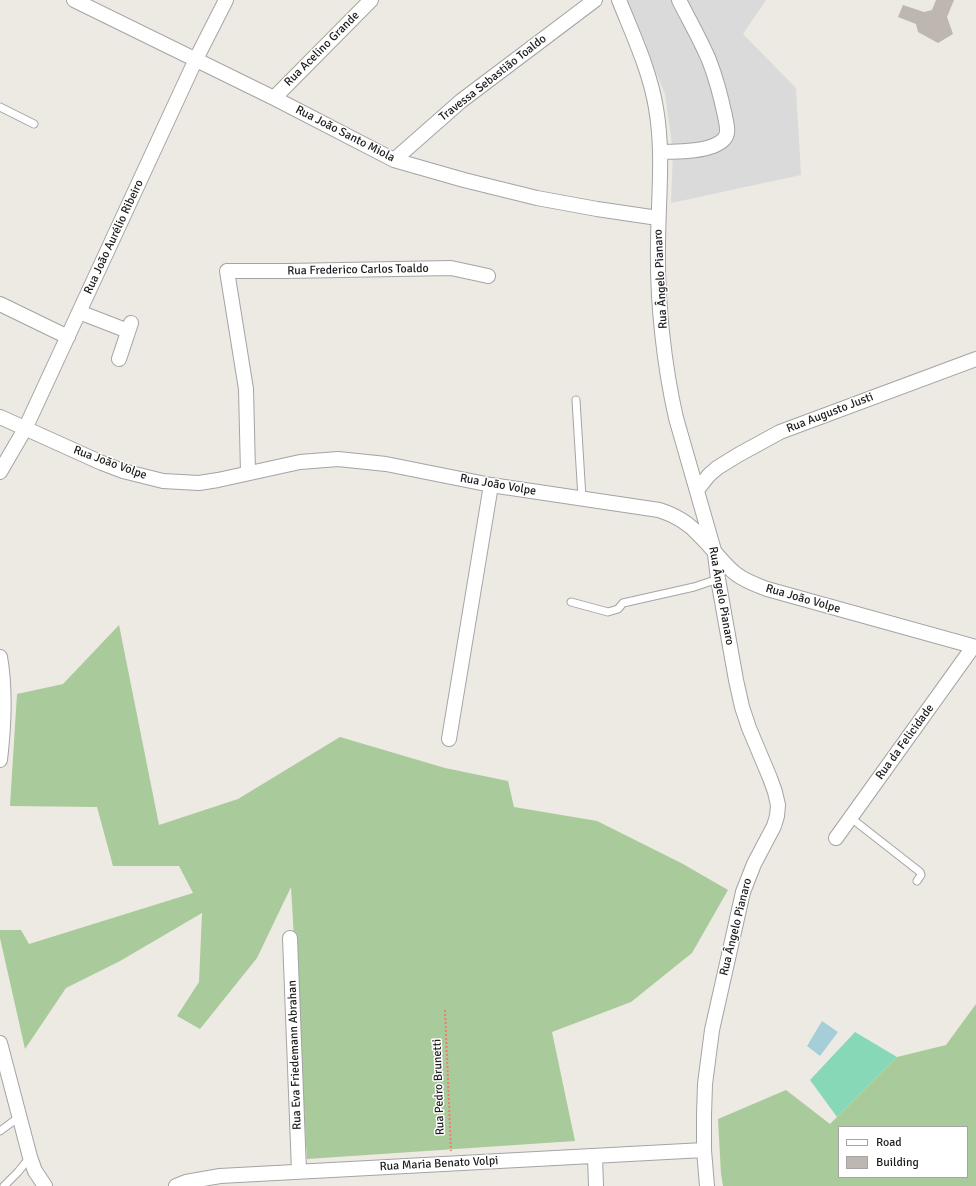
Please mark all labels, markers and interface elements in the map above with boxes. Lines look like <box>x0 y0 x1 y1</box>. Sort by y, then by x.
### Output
street label: Rua Acelino Grande <box>281 8 363 90</box>
street label: Travessa Sebastião Toaldo <box>436 32 550 124</box>
street label: Rua João Santo Miola <box>293 103 397 165</box>
street label: Rua João Aurélio Ribeiro <box>81 177 147 297</box>
street label: Rua Ângelo Pianaro <box>651 229 671 329</box>
street label: Rua Frederico Carlos Toaldo <box>287 262 429 278</box>
street label: Rua Augusto Justi <box>785 390 875 436</box>
street label: Rua João Volpe <box>71 443 149 483</box>
street label: Rua João Volpe <box>459 471 537 499</box>
street label: Rua Ângelo Pianaro <box>705 546 737 646</box>
street label: Rua João Volpe <box>764 581 842 617</box>
street label: Rua da Felicidade <box>873 701 937 783</box>
street label: Rua Ângelo Pianaro <box>717 877 755 977</box>
street label: Rua Eva Friedemann Abrahan <box>285 980 305 1130</box>
street label: Rua Pedro Brunetti <box>430 1039 448 1135</box>
legend <box>838 1126 968 1178</box>
text: Road <box>876 1135 902 1150</box>
street label: Rua Maria Benato Volpi <box>379 1154 499 1174</box>
text: Building <box>876 1155 919 1170</box>

